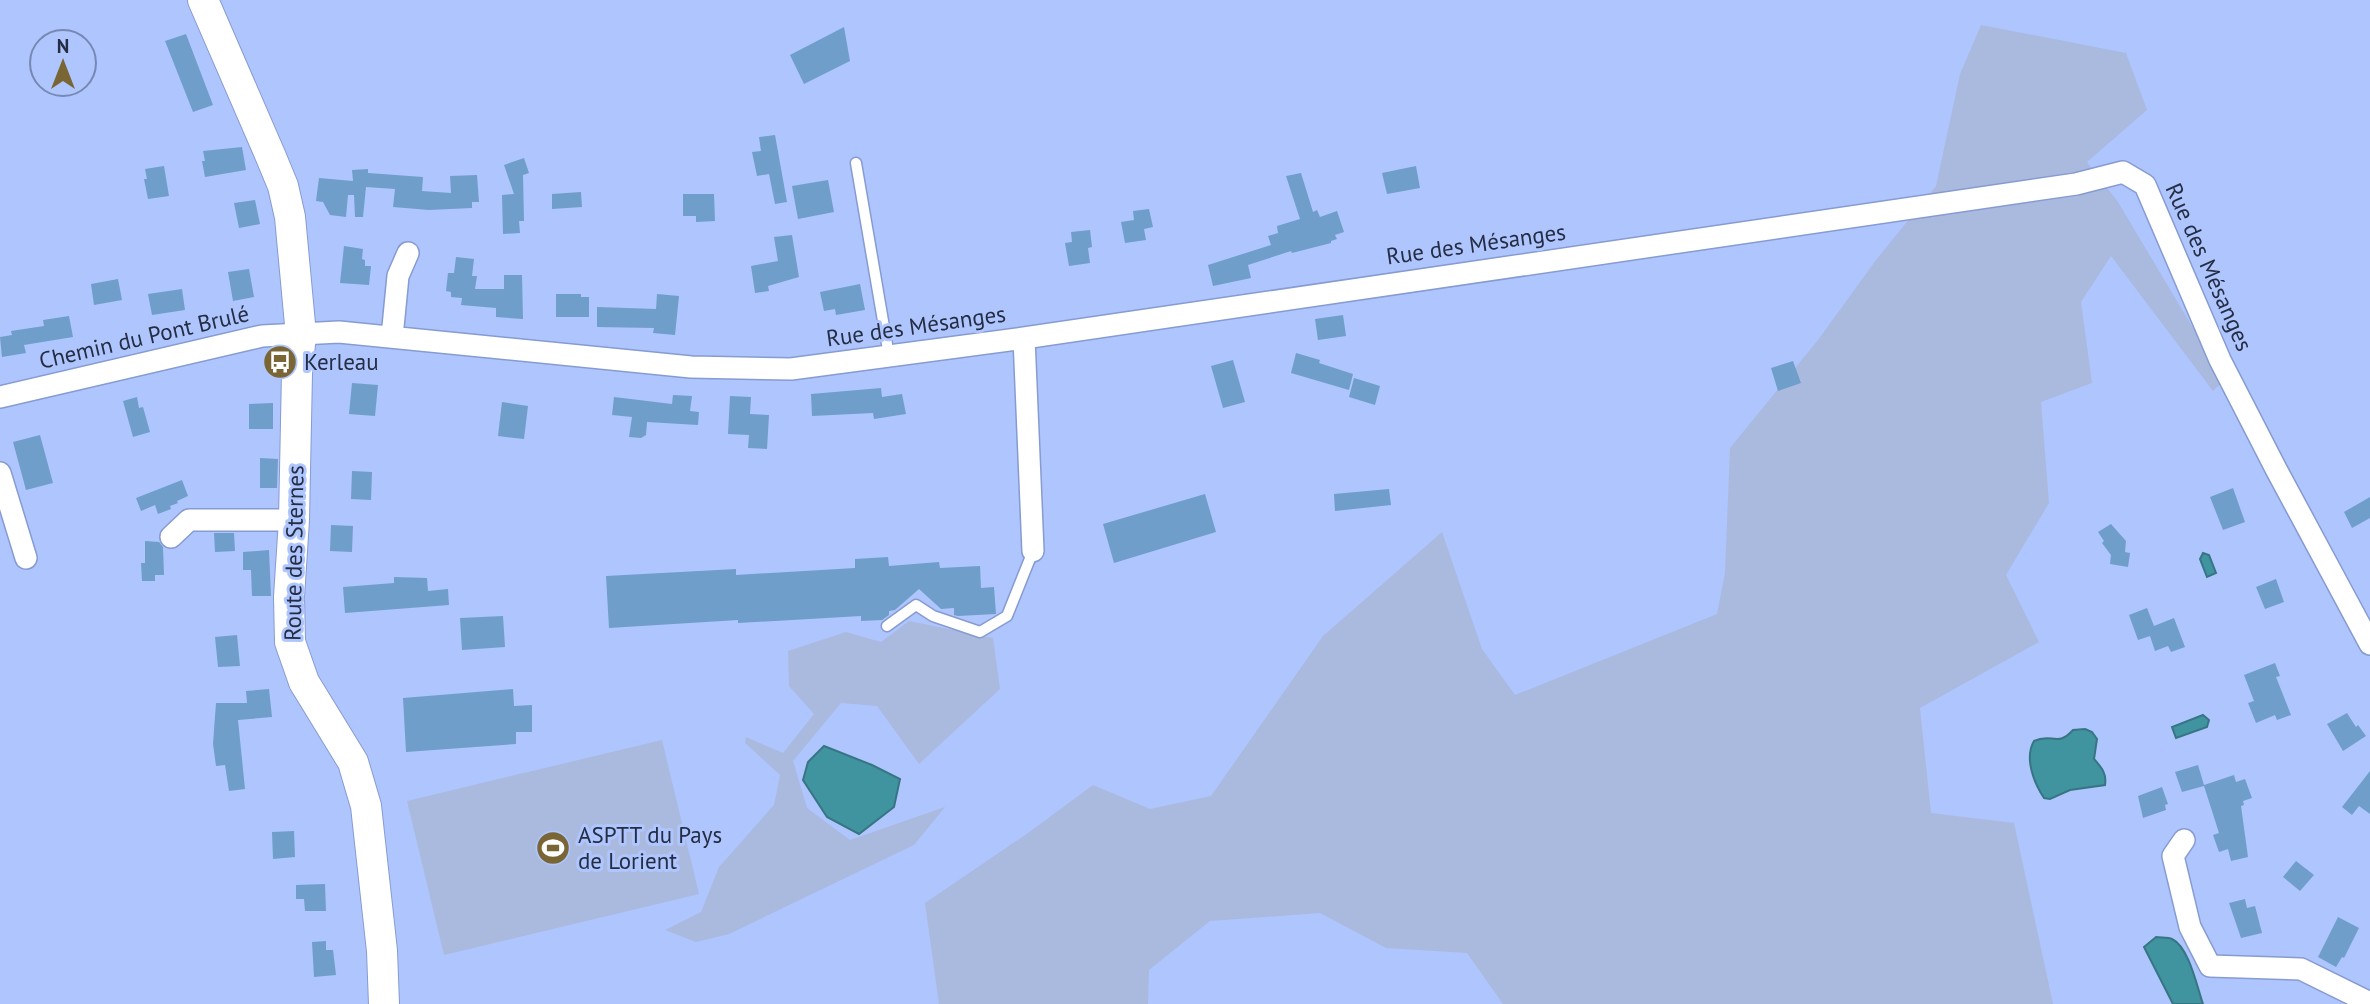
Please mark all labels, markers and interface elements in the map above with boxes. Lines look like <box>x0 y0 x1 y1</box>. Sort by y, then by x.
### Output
north arrow <box>28 28 98 98</box>
text: N <box>57 34 69 58</box>
street label: Rue des Mésanges <box>2159 178 2259 355</box>
street label: Rue des Mésanges <box>1384 217 1567 270</box>
street label: Chemin du Pont Brulé <box>36 298 252 375</box>
street label: Rue des Mésanges <box>824 299 1007 352</box>
bus stop icon: Kerleau <box>261 343 299 381</box>
place label: Kerleau <box>304 347 379 376</box>
street label: Route des Sternes <box>277 465 310 641</box>
place label: ASPTT du Pays de Lorient <box>578 820 722 875</box>
sports icon: ASPTT du Pays de Lorient <box>534 829 572 867</box>

